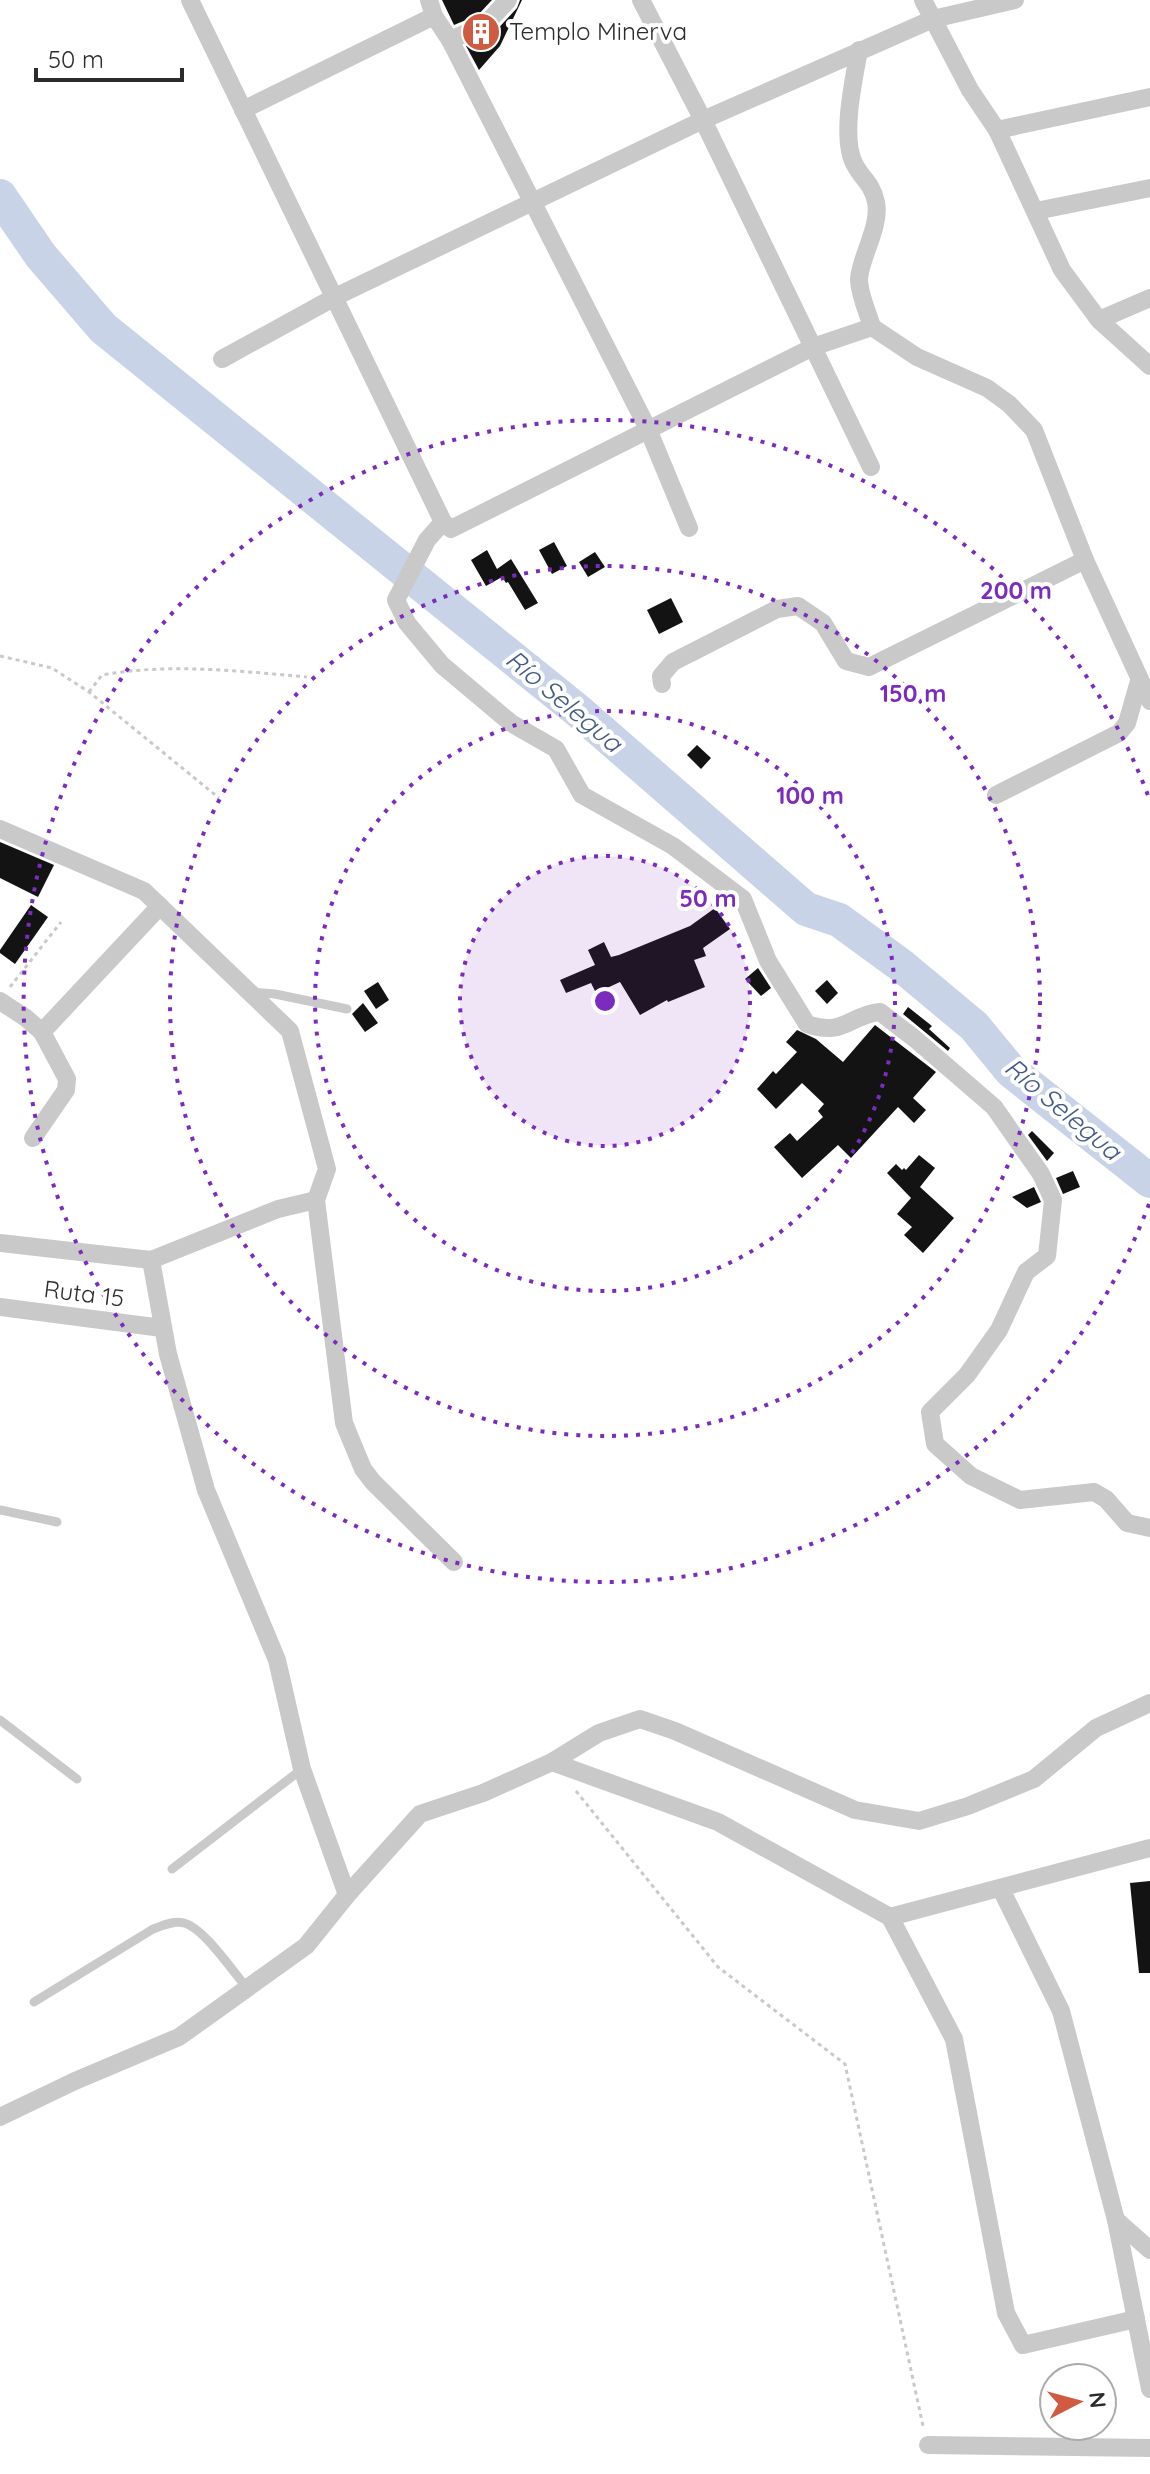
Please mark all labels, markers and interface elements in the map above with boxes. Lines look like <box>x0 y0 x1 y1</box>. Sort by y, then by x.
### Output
building icon: Templo Minerva <box>460 11 502 53</box>
place label: Templo Minerva <box>509 16 687 46</box>
scale bar <box>36 32 182 82</box>
text: 50 m <box>48 44 104 74</box>
text: 200 m <box>980 575 1052 605</box>
water label: Río Selegua <box>499 642 630 760</box>
text: 150 m <box>880 678 946 708</box>
text: 100 m <box>776 780 844 810</box>
text: 50 m <box>679 883 737 913</box>
centre of rings <box>591 987 619 1015</box>
water label: Río Selegua <box>998 1050 1129 1168</box>
street label: Ruta 15 <box>42 1273 126 1313</box>
north arrow <box>1038 2362 1118 2442</box>
text: N <box>1083 2390 1113 2409</box>

